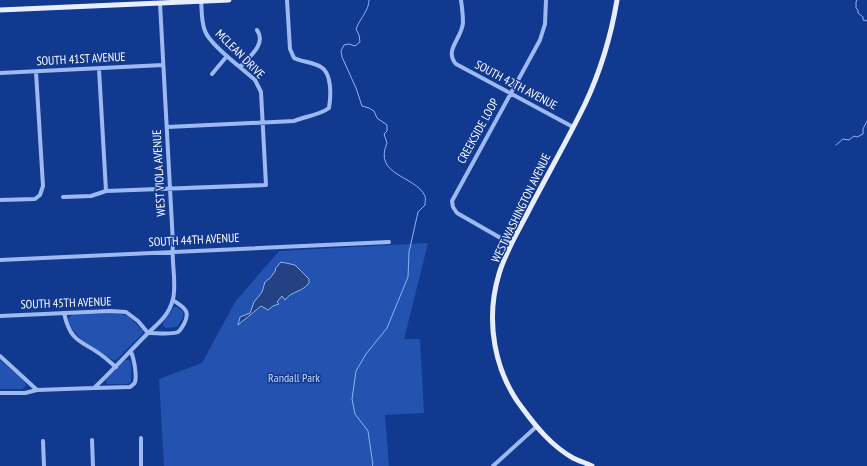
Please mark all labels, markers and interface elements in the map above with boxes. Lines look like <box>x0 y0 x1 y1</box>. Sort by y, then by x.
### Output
street label: MCLEAN DRIVE <box>213 26 268 81</box>
street label: SOUTH 41ST AVENUE <box>36 49 126 68</box>
street label: SOUTH 42TH AVENUE <box>473 57 560 113</box>
street label: CREEKSIDE LOOP <box>453 95 502 166</box>
street label: WEST VIOLA AVENUE <box>149 129 168 217</box>
street label: WEST WASHINGTON AVENUE <box>488 151 554 265</box>
street label: SOUTH 44TH AVENUE <box>148 230 240 249</box>
street label: SOUTH 45TH AVENUE <box>20 293 112 312</box>
park label: Randall Park <box>268 370 320 385</box>

